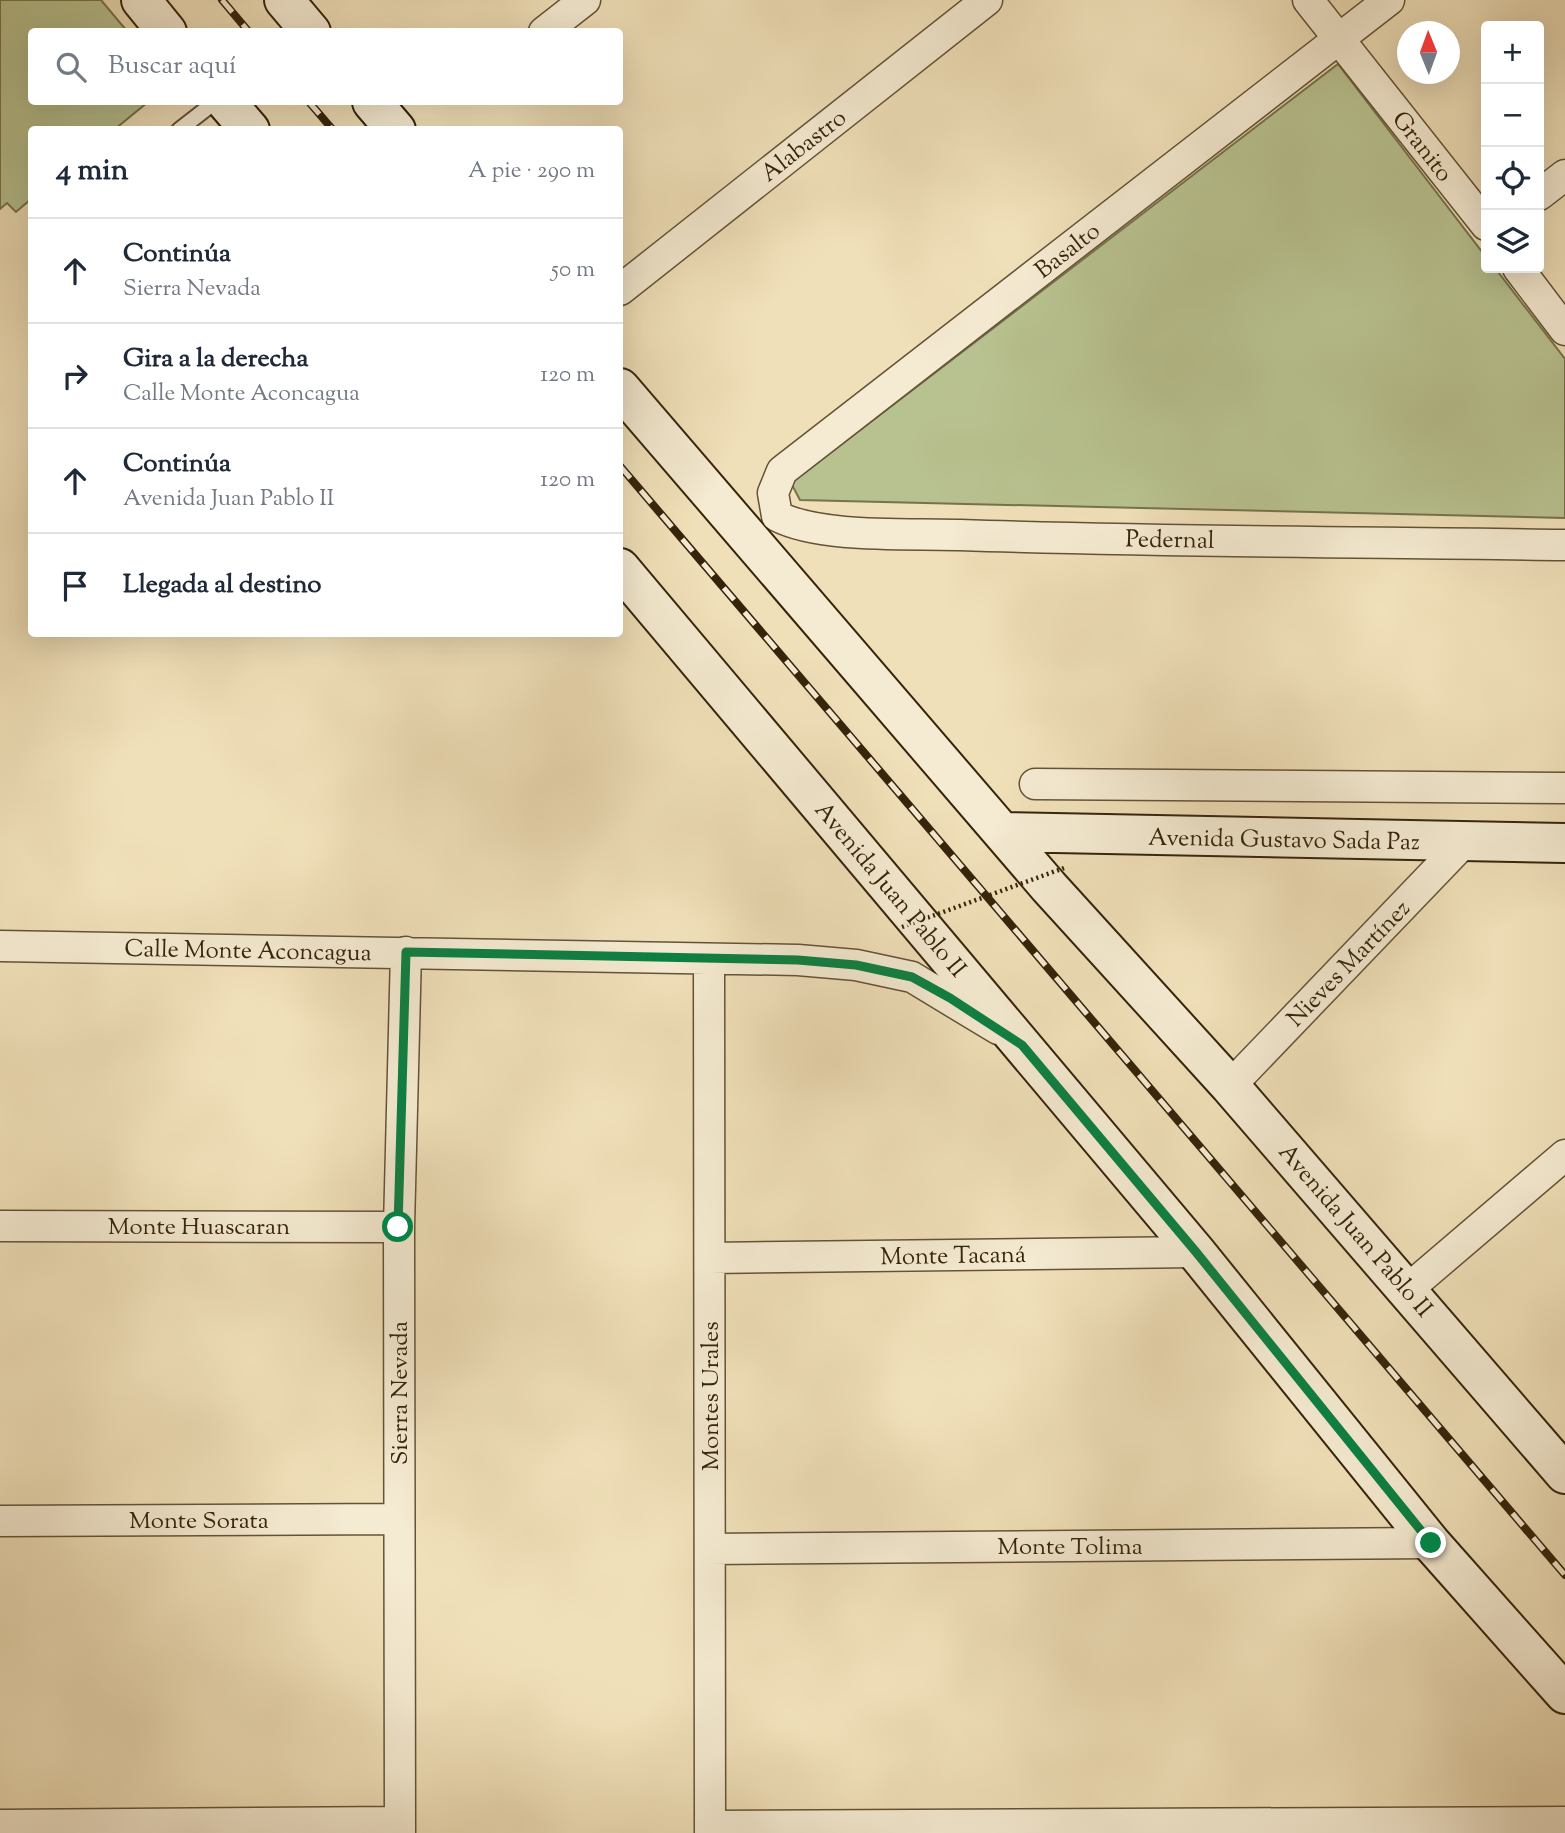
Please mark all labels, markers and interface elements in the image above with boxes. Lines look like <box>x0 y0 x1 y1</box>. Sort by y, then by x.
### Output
north arrow <box>1397 21 1460 84</box>
map controls <box>1481 21 1544 273</box>
button: + <box>1481 21 1544 84</box>
search box <box>28 28 623 105</box>
icon: search <box>52 48 90 86</box>
text: Buscar aquí <box>108 48 237 85</box>
button: − <box>1481 84 1544 147</box>
street label: Alabastro <box>754 102 854 191</box>
street label: Granito <box>1383 104 1460 190</box>
button: locate <box>1481 147 1544 210</box>
text: 4 min <box>56 150 129 193</box>
text: A pie · 290 m <box>468 155 595 188</box>
button: layers <box>1481 210 1544 273</box>
street label: Basalto <box>1028 215 1108 288</box>
text: Continúa <box>123 236 231 273</box>
icon: ahead <box>56 252 94 290</box>
text: 50 m <box>551 254 595 287</box>
text: Sierra Nevada <box>123 273 261 306</box>
text: Gira a la derecha <box>123 341 308 378</box>
icon: right <box>56 357 94 395</box>
text: 120 m <box>540 359 595 392</box>
text: Calle Monte Aconcagua <box>123 378 360 411</box>
text: Continúa <box>123 446 231 483</box>
icon: ahead <box>56 462 94 500</box>
text: 120 m <box>540 464 595 497</box>
text: Avenida Juan Pablo II <box>123 483 334 516</box>
street label: Pedernal <box>1125 523 1215 559</box>
icon: arrive <box>56 567 94 605</box>
text: Llegada al destino <box>123 567 321 604</box>
street label: Avenida Juan Pablo II <box>806 795 973 986</box>
street label: Avenida Gustavo Sada Paz <box>1148 822 1420 860</box>
street label: Nieves Martínez <box>1280 893 1419 1036</box>
street label: Calle Monte Aconcagua <box>124 933 372 971</box>
street label: Avenida Juan Pablo II <box>1269 1137 1440 1326</box>
street label: Monte Huascaran <box>108 1211 290 1245</box>
route start <box>382 1211 413 1242</box>
street label: Monte Tacaná <box>880 1239 1026 1275</box>
street label: Sierra Nevada <box>384 1321 418 1465</box>
street label: Montes Urales <box>695 1321 729 1471</box>
street label: Monte Sorata <box>129 1505 269 1539</box>
route end <box>1415 1527 1446 1558</box>
street label: Monte Tolima <box>997 1531 1143 1565</box>

